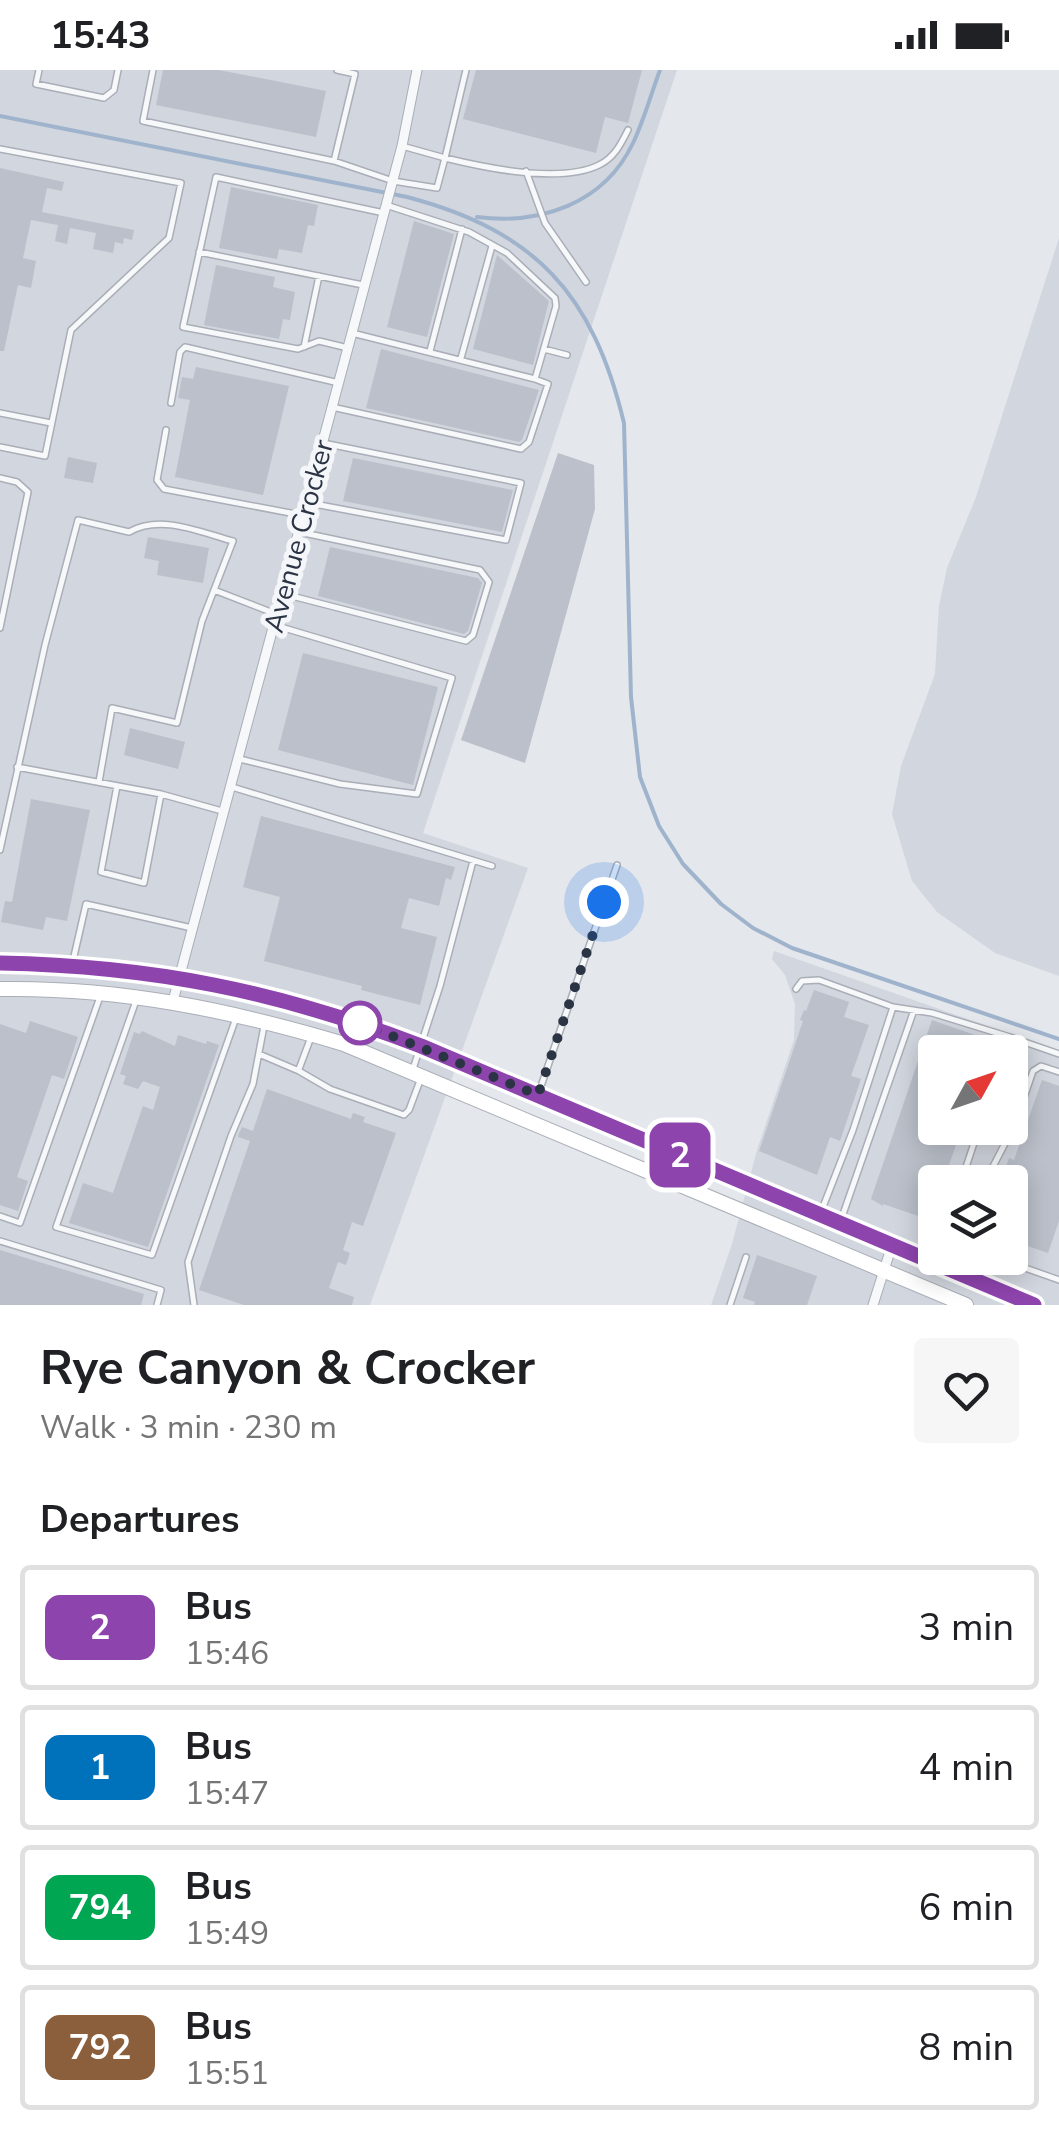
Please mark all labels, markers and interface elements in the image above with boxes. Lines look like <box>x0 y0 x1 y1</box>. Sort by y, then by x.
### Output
text: 15:43 <box>50 10 151 61</box>
street label: Avenue Crocker <box>255 436 343 637</box>
your location <box>579 877 629 927</box>
unlabelled marker <box>339 1002 381 1044</box>
north arrow <box>918 1035 1028 1145</box>
map controls <box>918 1035 1028 1275</box>
line badge: 2 <box>648 1122 712 1188</box>
text: 2 <box>669 1132 691 1179</box>
button: layers <box>918 1165 1028 1275</box>
text: Rye Canyon & Crocker <box>40 1335 535 1401</box>
button: heart <box>914 1338 1019 1443</box>
text: Walk · 3 min · 230 m <box>40 1406 337 1449</box>
text: Departures <box>40 1494 239 1545</box>
text: Bus <box>185 1581 252 1632</box>
text: 3 min <box>919 1602 1014 1653</box>
text: 2 <box>89 1604 111 1651</box>
text: 15:46 <box>185 1632 269 1675</box>
text: Bus <box>185 1721 252 1772</box>
text: 4 min <box>919 1742 1014 1793</box>
text: 1 <box>89 1744 111 1791</box>
text: 15:47 <box>185 1772 269 1815</box>
text: Bus <box>185 1861 252 1912</box>
text: 6 min <box>919 1882 1014 1933</box>
text: 794 <box>68 1884 132 1931</box>
text: 15:49 <box>185 1912 269 1955</box>
text: Bus <box>185 2001 252 2052</box>
text: 8 min <box>919 2022 1014 2073</box>
text: 792 <box>68 2024 132 2071</box>
text: 15:51 <box>185 2052 269 2095</box>

